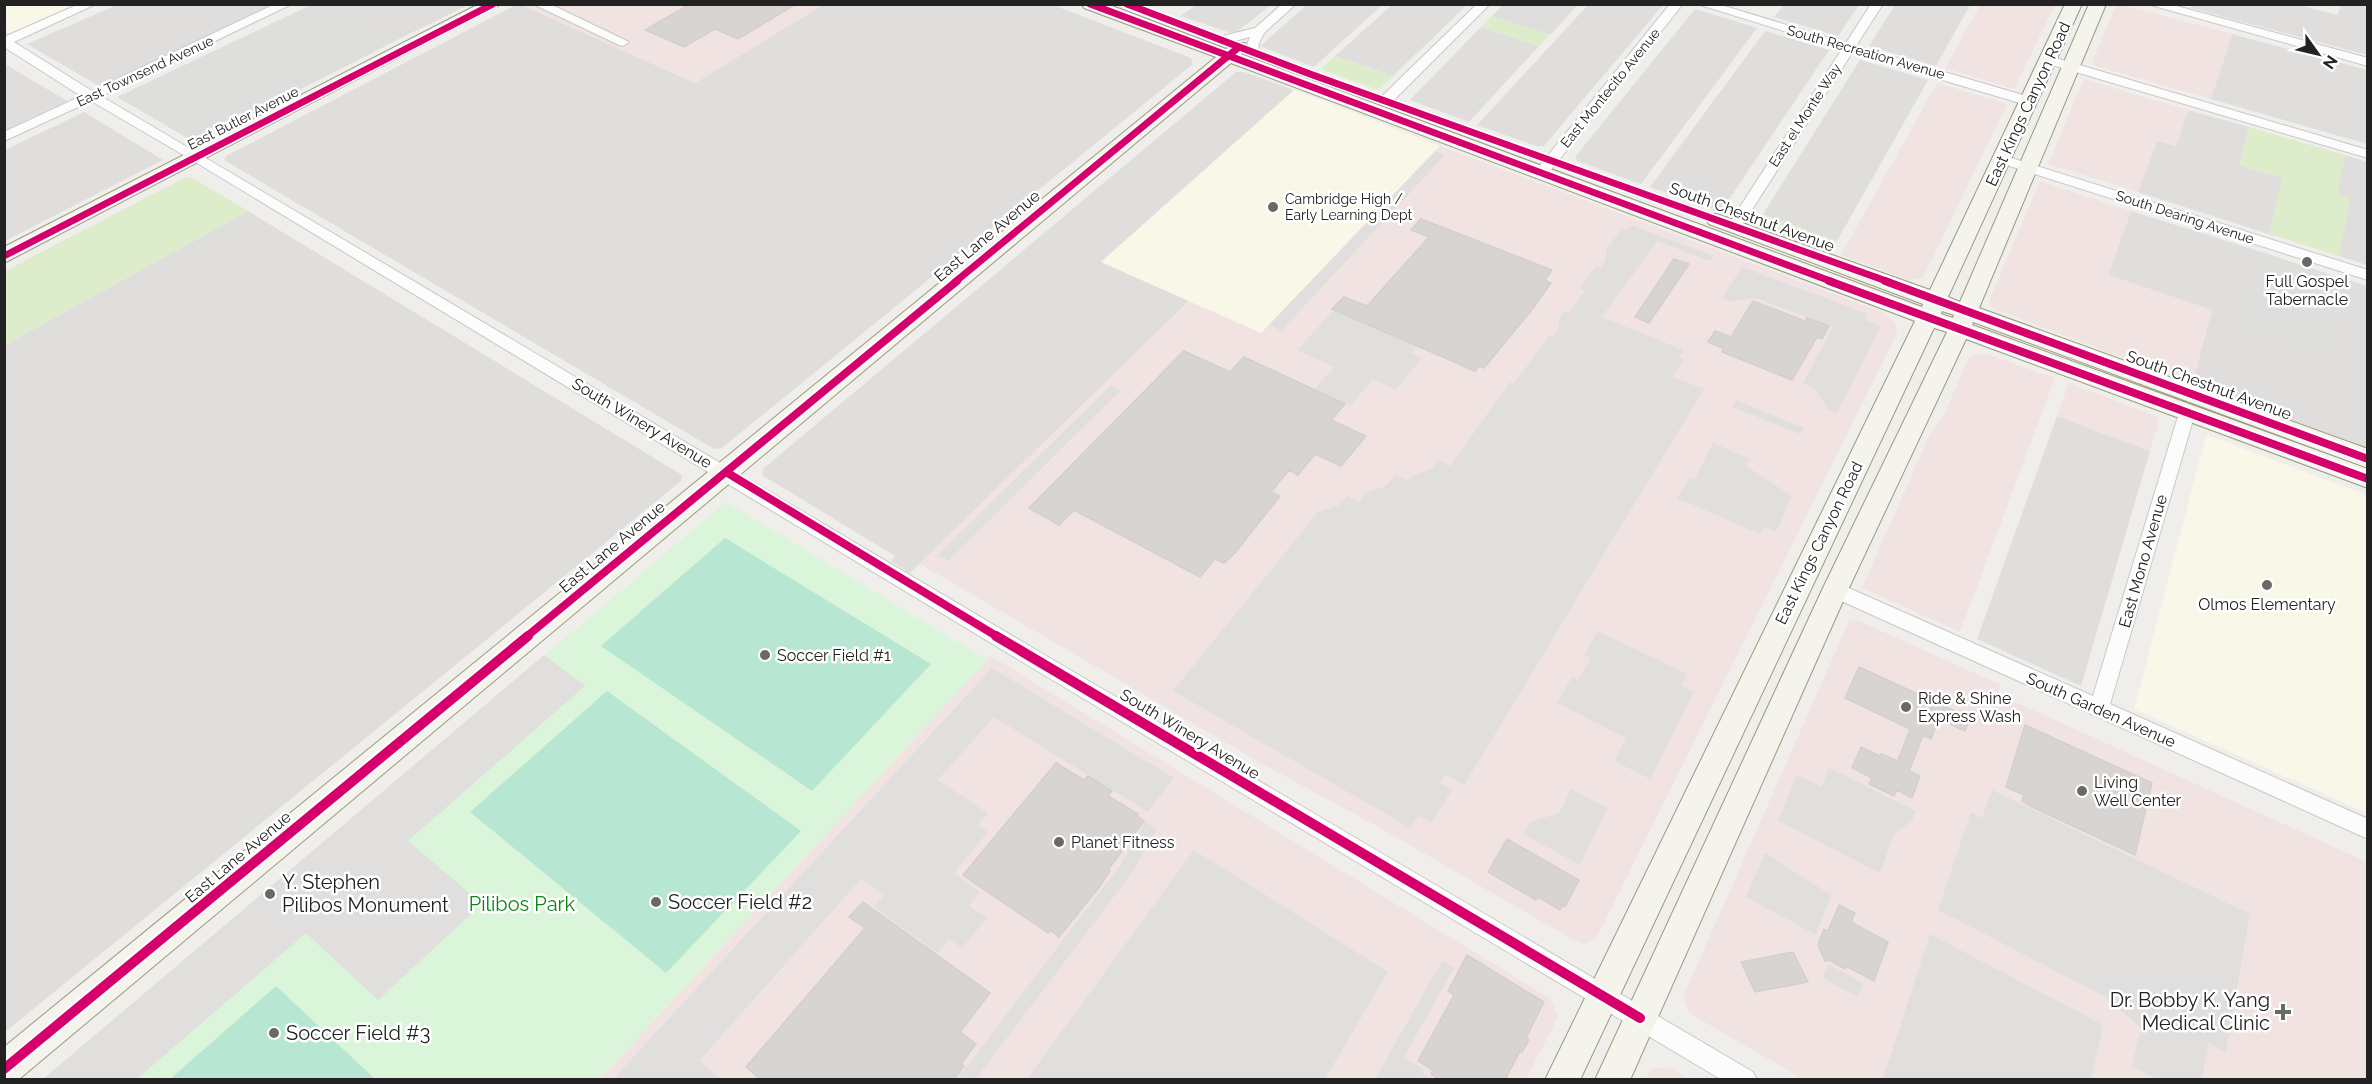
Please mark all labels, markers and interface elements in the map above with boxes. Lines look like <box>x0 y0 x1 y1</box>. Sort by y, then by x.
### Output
street label: East Kings Canyon Road <box>1982 19 2074 189</box>
street label: South Recreation Avenue <box>1785 22 1947 82</box>
north arrow <box>2288 24 2348 84</box>
street label: East Montecito Avenue <box>1557 25 1663 151</box>
street label: East Townsend Avenue <box>74 32 216 110</box>
text: N <box>2319 52 2341 72</box>
street label: East el Monte Way <box>1766 60 1845 170</box>
street label: East Butler Avenue <box>185 83 301 153</box>
street label: South Chestnut Avenue <box>1667 178 1837 256</box>
street label: East Lane Avenue <box>930 186 1044 286</box>
street label: South Dearing Avenue <box>2114 187 2256 247</box>
place label: Cambridge High / Early Learning Dept <box>1285 191 1413 223</box>
marker: Cambridge High / Early Learning Dept <box>1266 200 1280 214</box>
marker: Full Gospel Tabernacle <box>2300 255 2314 269</box>
place label: Full Gospel Tabernacle <box>2265 272 2349 309</box>
street label: South Chestnut Avenue <box>2124 346 2294 424</box>
street label: South Winery Avenue <box>569 374 715 472</box>
street label: East Kings Canyon Road <box>1771 458 1867 628</box>
street label: East Mono Avenue <box>2115 492 2171 630</box>
street label: East Lane Avenue <box>555 497 669 597</box>
marker: Olmos Elementary <box>2260 578 2274 592</box>
place label: Olmos Elementary <box>2198 595 2336 614</box>
place label: Soccer Field #1 <box>777 646 891 665</box>
marker: Soccer Field #1 <box>758 648 772 662</box>
street label: South Garden Avenue <box>2023 668 2179 752</box>
street label: South Winery Avenue <box>1117 685 1263 783</box>
place label: Ride & Shine Express Wash <box>1918 689 2021 726</box>
marker: Ride & Shine Express Wash <box>1899 700 1913 714</box>
place label: Living Well Center <box>2094 773 2182 810</box>
marker: Living Well Center <box>2075 784 2089 798</box>
street label: East Lane Avenue <box>181 807 295 907</box>
place label: Planet Fitness <box>1071 833 1175 852</box>
marker: Planet Fitness <box>1052 835 1066 849</box>
place label: Y. Stephen Pilibos Monument <box>282 870 449 917</box>
marker: Y. Stephen Pilibos Monument <box>263 887 277 901</box>
place label: Soccer Field #2 <box>668 890 812 914</box>
park label: Pilibos Park <box>469 892 576 916</box>
marker: Soccer Field #2 <box>649 895 663 909</box>
place label: Dr. Bobby K. Yang Medical Clinic <box>2110 988 2270 1035</box>
marker: Dr. Bobby K. Yang Medical Clinic <box>2274 1003 2292 1021</box>
place label: Soccer Field #3 <box>286 1021 430 1045</box>
marker: Soccer Field #3 <box>267 1026 281 1040</box>

